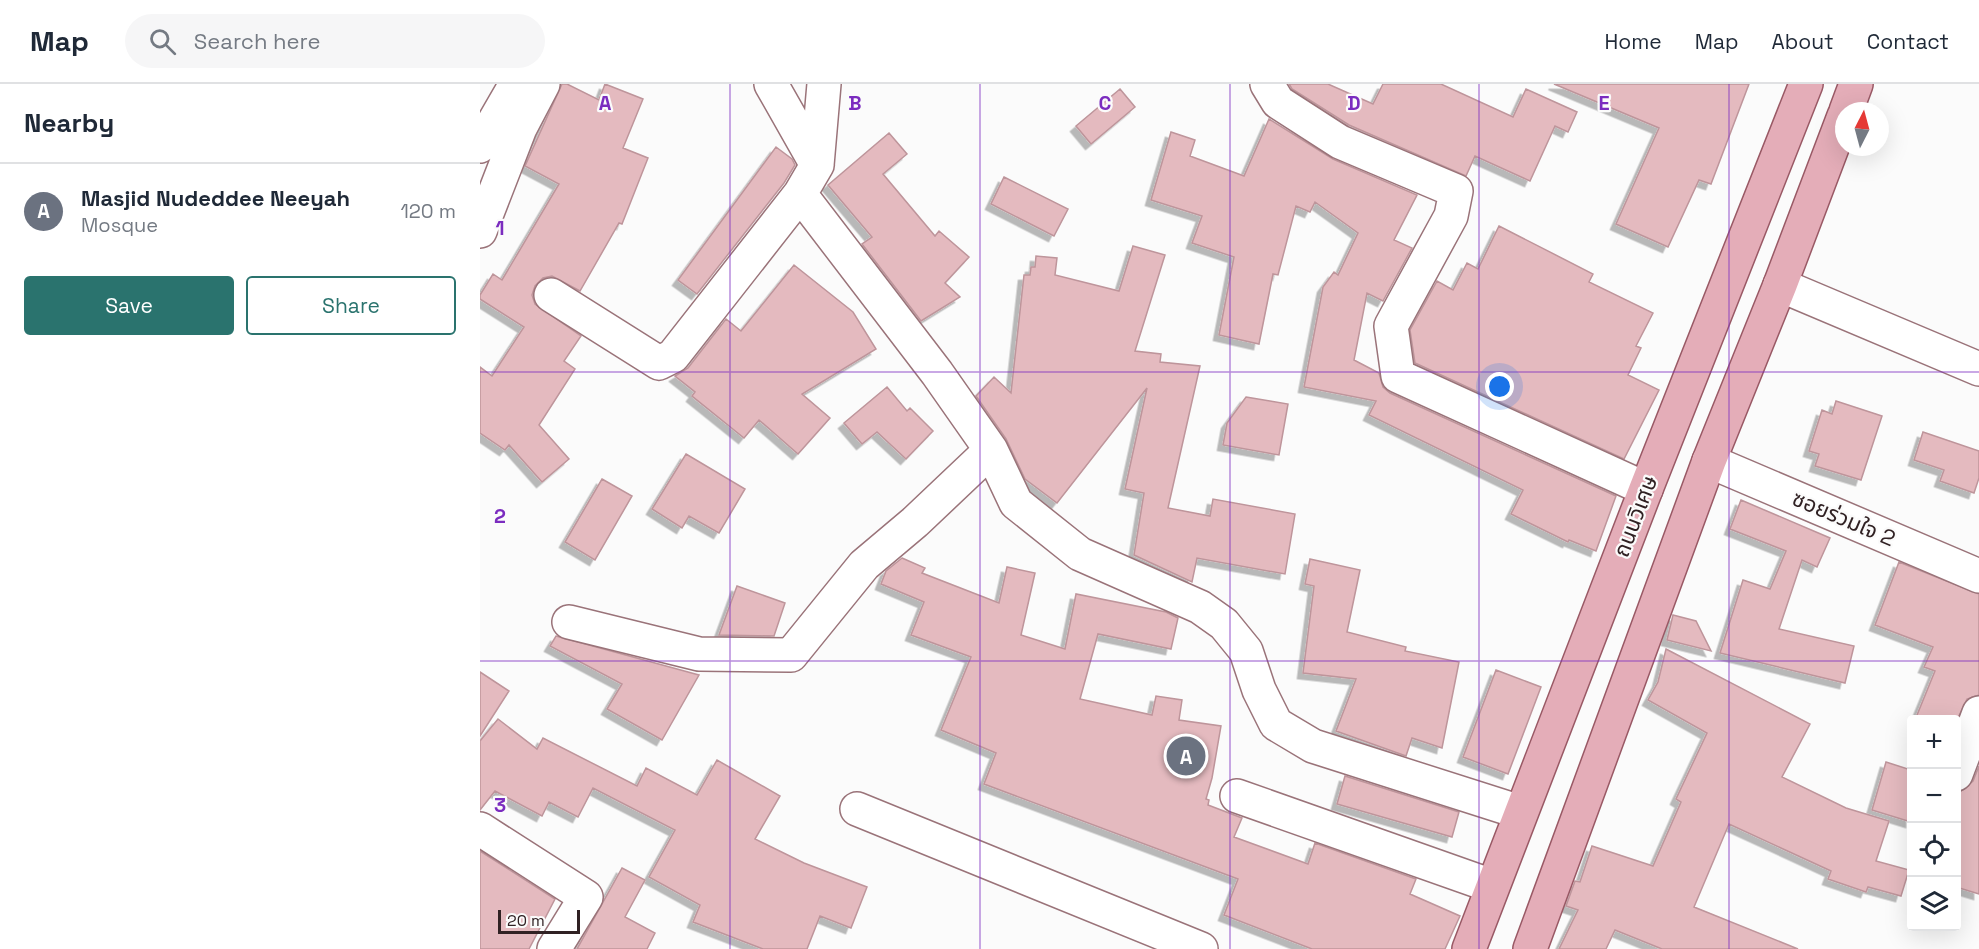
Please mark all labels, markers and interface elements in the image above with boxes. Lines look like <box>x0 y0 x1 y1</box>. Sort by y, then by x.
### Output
search box <box>125 14 545 68</box>
text: Map <box>30 23 89 59</box>
icon: search <box>146 25 179 58</box>
text: Search here <box>194 27 321 55</box>
text: Home <box>1604 28 1662 55</box>
text: Map <box>1695 28 1739 55</box>
text: About <box>1772 28 1834 55</box>
text: Contact <box>1867 28 1949 55</box>
text: A <box>599 90 612 116</box>
text: B <box>848 90 862 116</box>
text: C <box>1099 90 1112 116</box>
text: D <box>1347 90 1361 116</box>
text: E <box>1598 90 1610 116</box>
north arrow <box>1835 102 1889 156</box>
text: Nearby <box>24 106 114 140</box>
text: Masjid Nudeddee Neeyah <box>81 184 350 212</box>
text: A <box>37 198 50 224</box>
text: 120 m <box>400 198 456 224</box>
text: Mosque <box>81 212 158 238</box>
text: 1 <box>495 215 505 241</box>
button: Save <box>24 276 234 335</box>
button: Share <box>246 276 456 335</box>
your location <box>1485 372 1514 401</box>
street label: ถนนวิเศษ <box>1607 471 1663 561</box>
street label: ซอยร่วมใจ 2 <box>1788 484 1900 552</box>
text: 2 <box>494 503 506 529</box>
map controls <box>1907 715 1961 931</box>
button: + <box>1907 715 1961 769</box>
pin: A <box>1166 734 1206 778</box>
button: − <box>1907 769 1961 823</box>
text: 3 <box>494 792 506 818</box>
button: locate <box>1907 823 1961 877</box>
button: layers <box>1907 877 1961 931</box>
scale bar <box>498 907 580 934</box>
text: 20 m <box>507 910 545 931</box>

